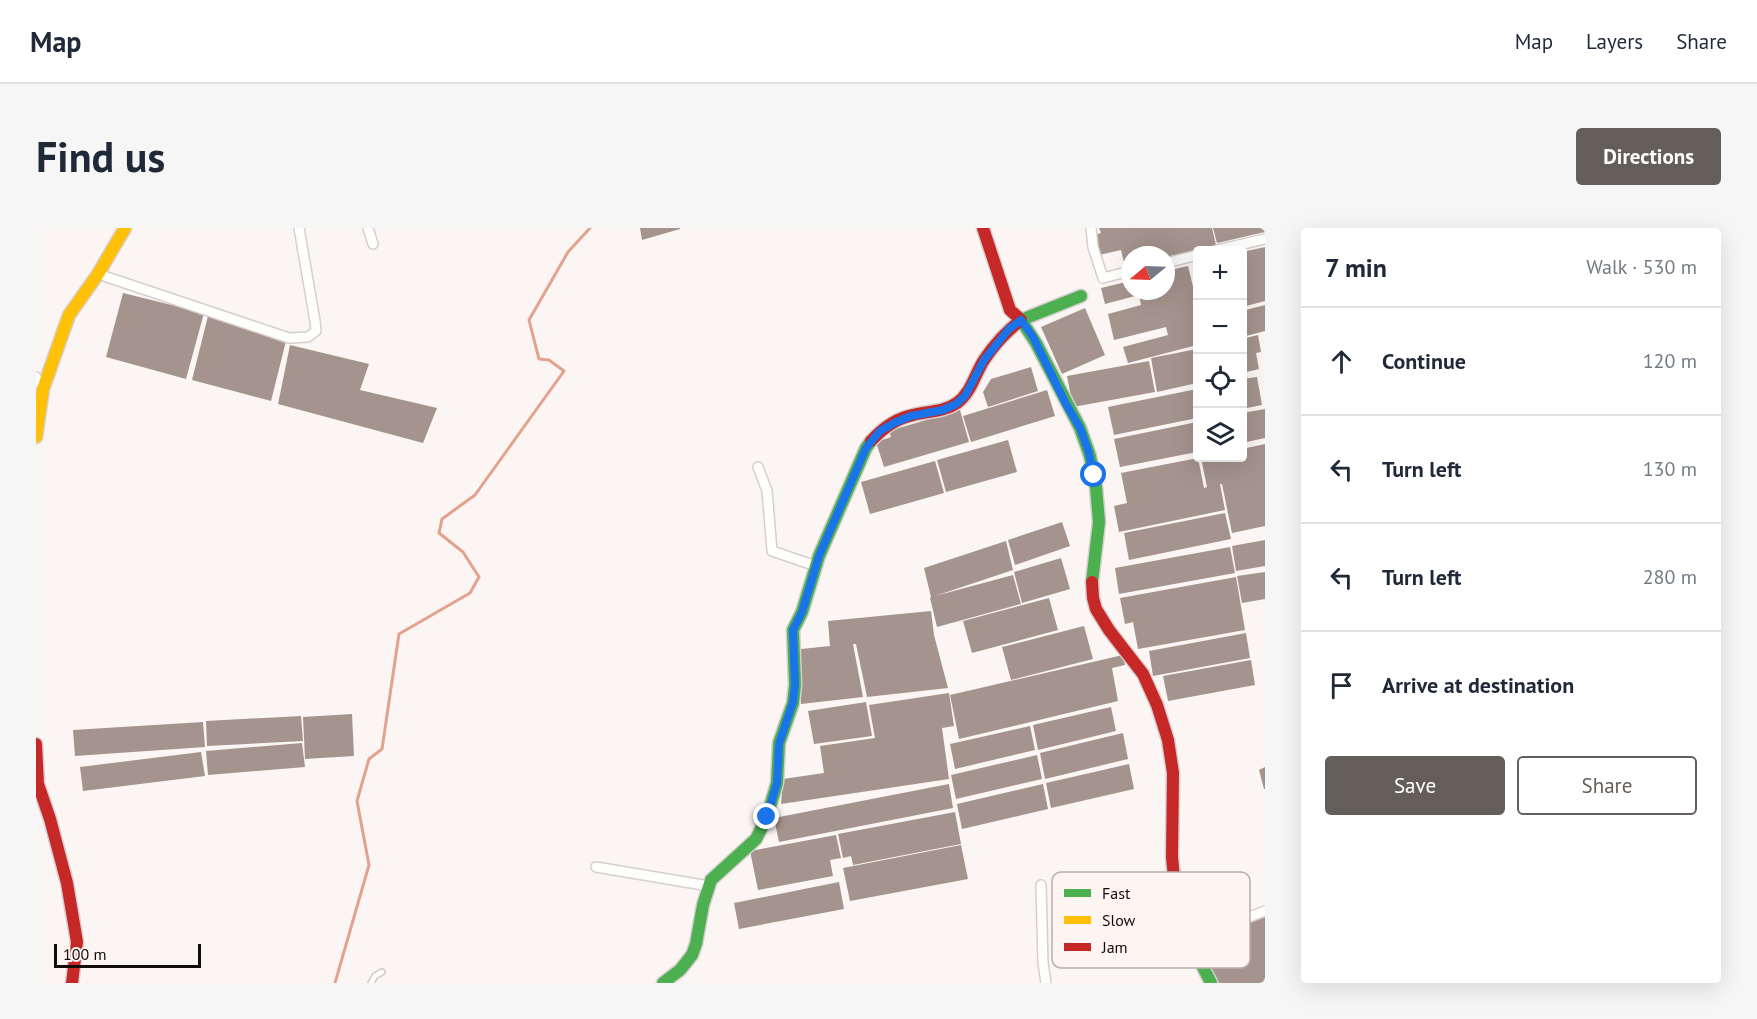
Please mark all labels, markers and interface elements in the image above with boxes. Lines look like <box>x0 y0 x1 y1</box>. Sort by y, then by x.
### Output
text: Map <box>30 23 81 60</box>
text: Map <box>1515 28 1553 55</box>
text: Layers <box>1586 28 1643 55</box>
text: Share <box>1676 28 1727 55</box>
button: Directions <box>1576 128 1721 185</box>
text: Find us <box>36 129 165 184</box>
north arrow <box>1121 246 1175 300</box>
map controls <box>1193 246 1247 462</box>
button: + <box>1193 246 1247 300</box>
text: 7 min <box>1325 251 1387 284</box>
text: Walk · 530 m <box>1586 254 1697 280</box>
button: − <box>1193 300 1247 354</box>
icon: ahead <box>1325 345 1358 378</box>
text: Continue <box>1382 347 1466 375</box>
text: 120 m <box>1643 348 1697 374</box>
button: locate <box>1193 354 1247 408</box>
button: layers <box>1193 408 1247 462</box>
icon: left <box>1325 453 1358 486</box>
text: Turn left <box>1382 455 1462 483</box>
text: 130 m <box>1643 456 1697 482</box>
route start <box>1080 461 1106 487</box>
icon: left <box>1325 561 1358 594</box>
text: Turn left <box>1382 563 1462 591</box>
text: 280 m <box>1643 564 1697 590</box>
icon: arrive <box>1325 669 1358 702</box>
text: Arrive at destination <box>1382 671 1574 699</box>
button: Save <box>1325 756 1505 815</box>
button: Share <box>1517 756 1697 815</box>
route end <box>753 803 779 829</box>
legend <box>1052 872 1250 968</box>
text: Fast <box>1102 883 1131 903</box>
text: Slow <box>1102 910 1136 930</box>
text: Jam <box>1101 937 1128 957</box>
scale bar <box>54 941 201 968</box>
text: 100 m <box>63 944 106 964</box>

